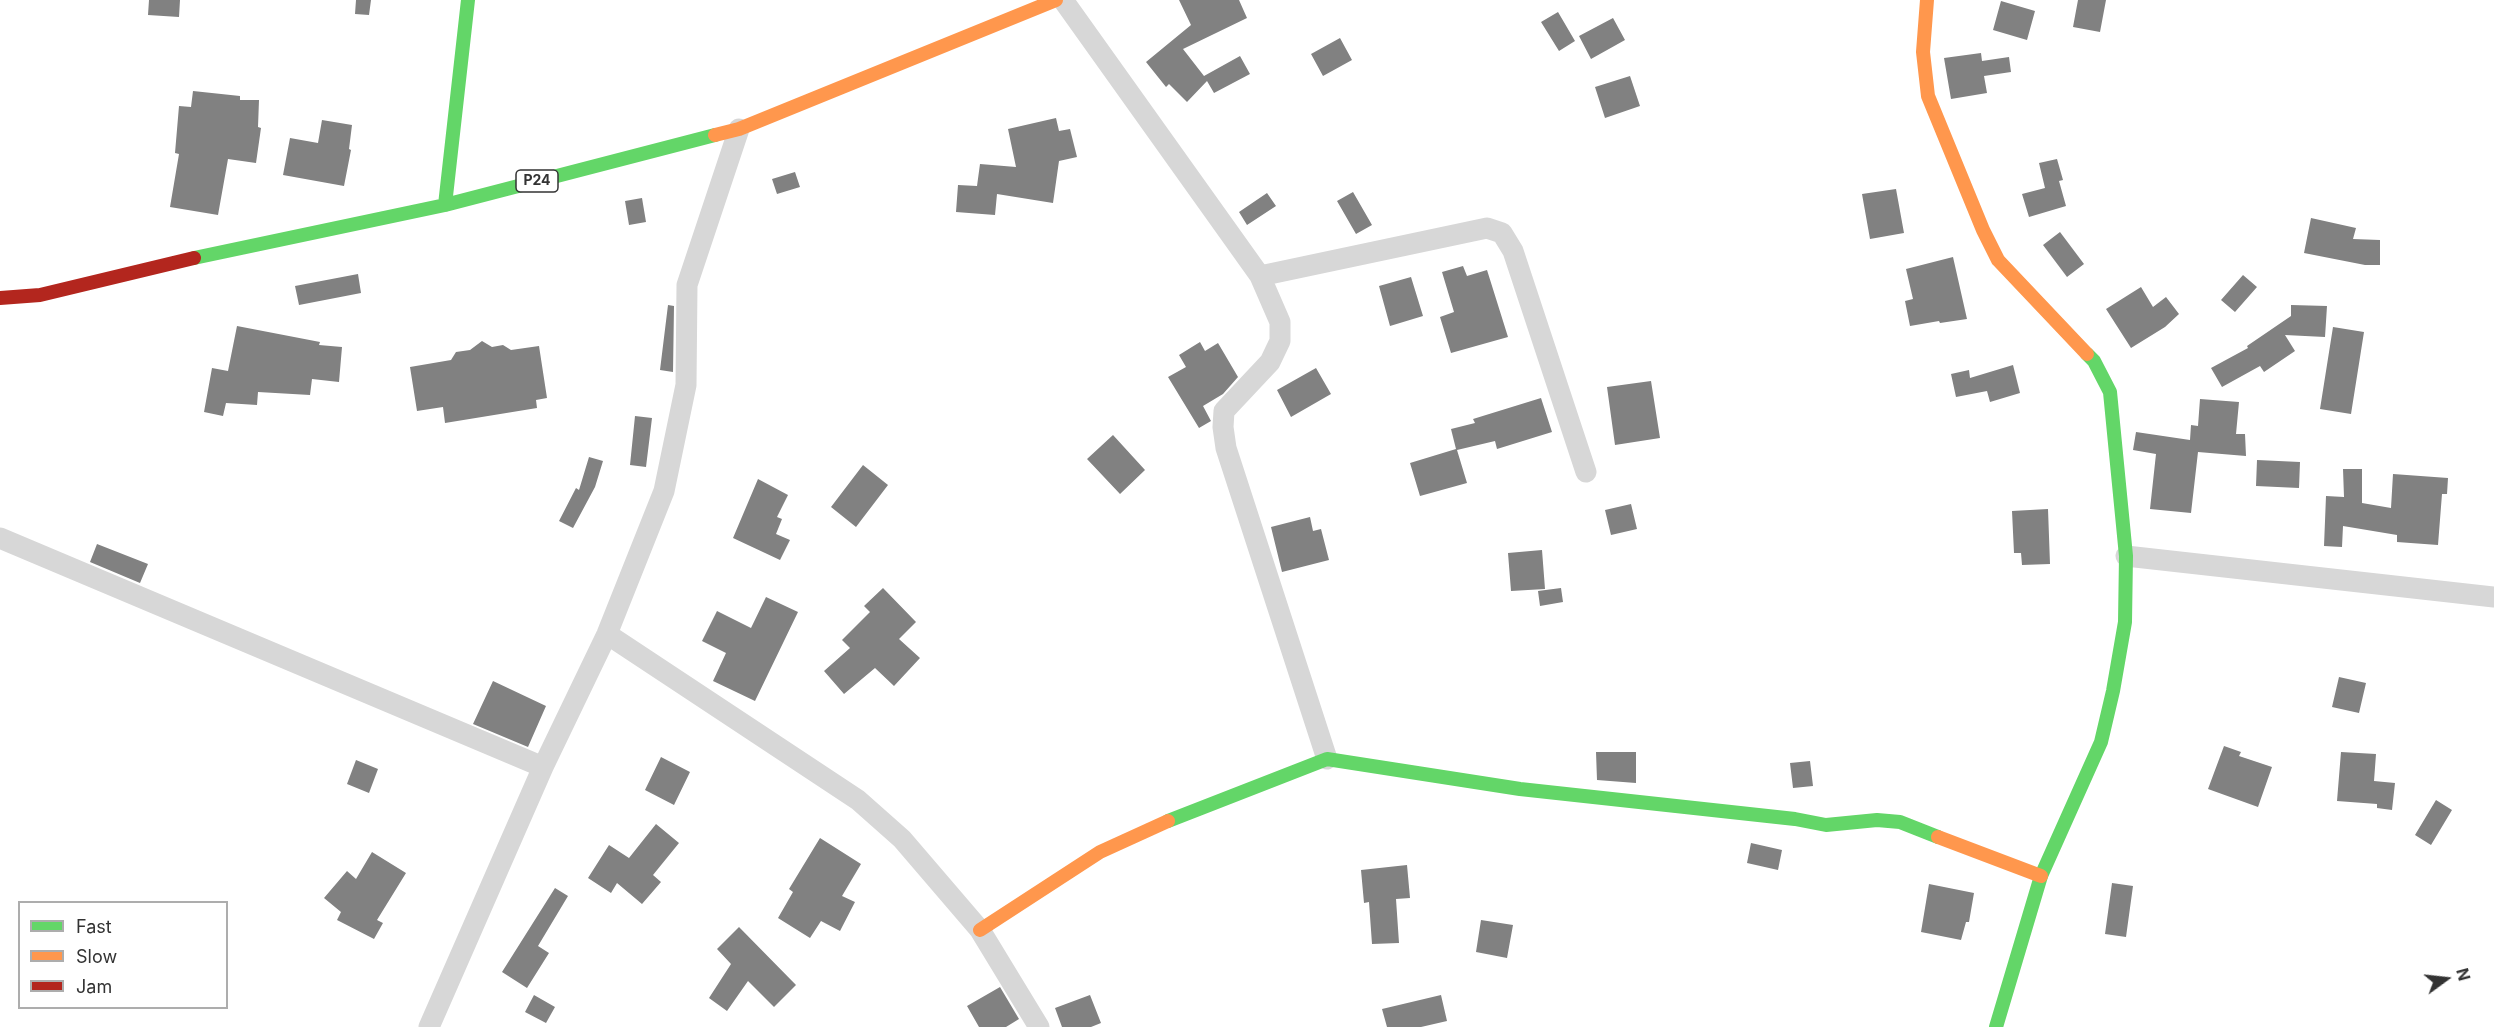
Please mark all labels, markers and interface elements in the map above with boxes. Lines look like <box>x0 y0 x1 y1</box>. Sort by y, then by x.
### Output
road number: P24 <box>516 170 558 192</box>
legend <box>18 901 228 1009</box>
text: Fast <box>76 916 112 937</box>
text: Slow <box>76 946 117 967</box>
north arrow <box>2416 949 2476 1009</box>
text: N <box>2452 966 2475 983</box>
text: Jam <box>76 976 112 997</box>

